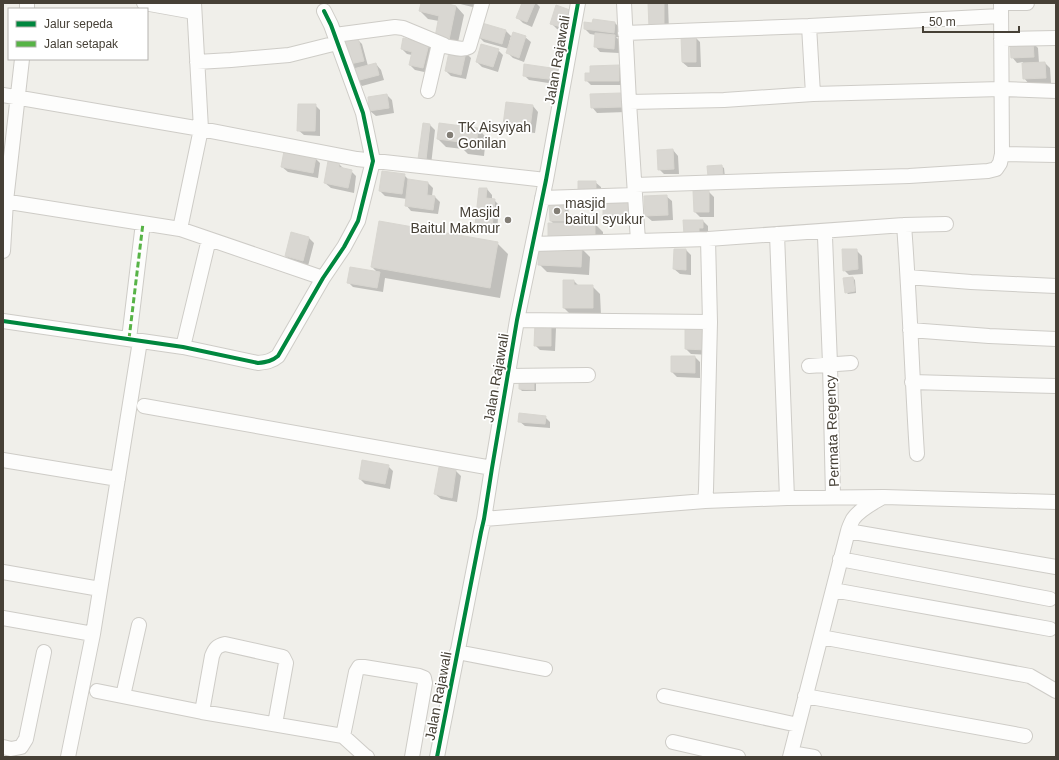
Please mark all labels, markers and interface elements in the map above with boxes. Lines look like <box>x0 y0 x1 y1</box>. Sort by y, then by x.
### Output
legend <box>8 8 148 60</box>
scale bar <box>923 8 1019 34</box>
street label: Jalan Rajawali <box>541 14 573 106</box>
text: 50 m <box>929 15 956 29</box>
text: Jalur sepeda <box>44 17 113 31</box>
text: Jalan setapak <box>44 37 119 51</box>
place label: TK Aisyiyah Gonilan <box>458 119 531 151</box>
marker: TK Aisyiyah Gonilan <box>445 130 455 140</box>
place label: masjid baitul syukur <box>565 195 644 227</box>
place label: Masjid Baitul Makmur <box>411 204 500 236</box>
marker: masjid baitul syukur <box>552 206 562 216</box>
marker: Masjid Baitul Makmur <box>503 215 513 225</box>
street label: Jalan Rajawali <box>480 332 512 424</box>
street label: Permata Regency <box>822 375 842 487</box>
street label: Jalan Rajawali <box>422 650 454 742</box>

